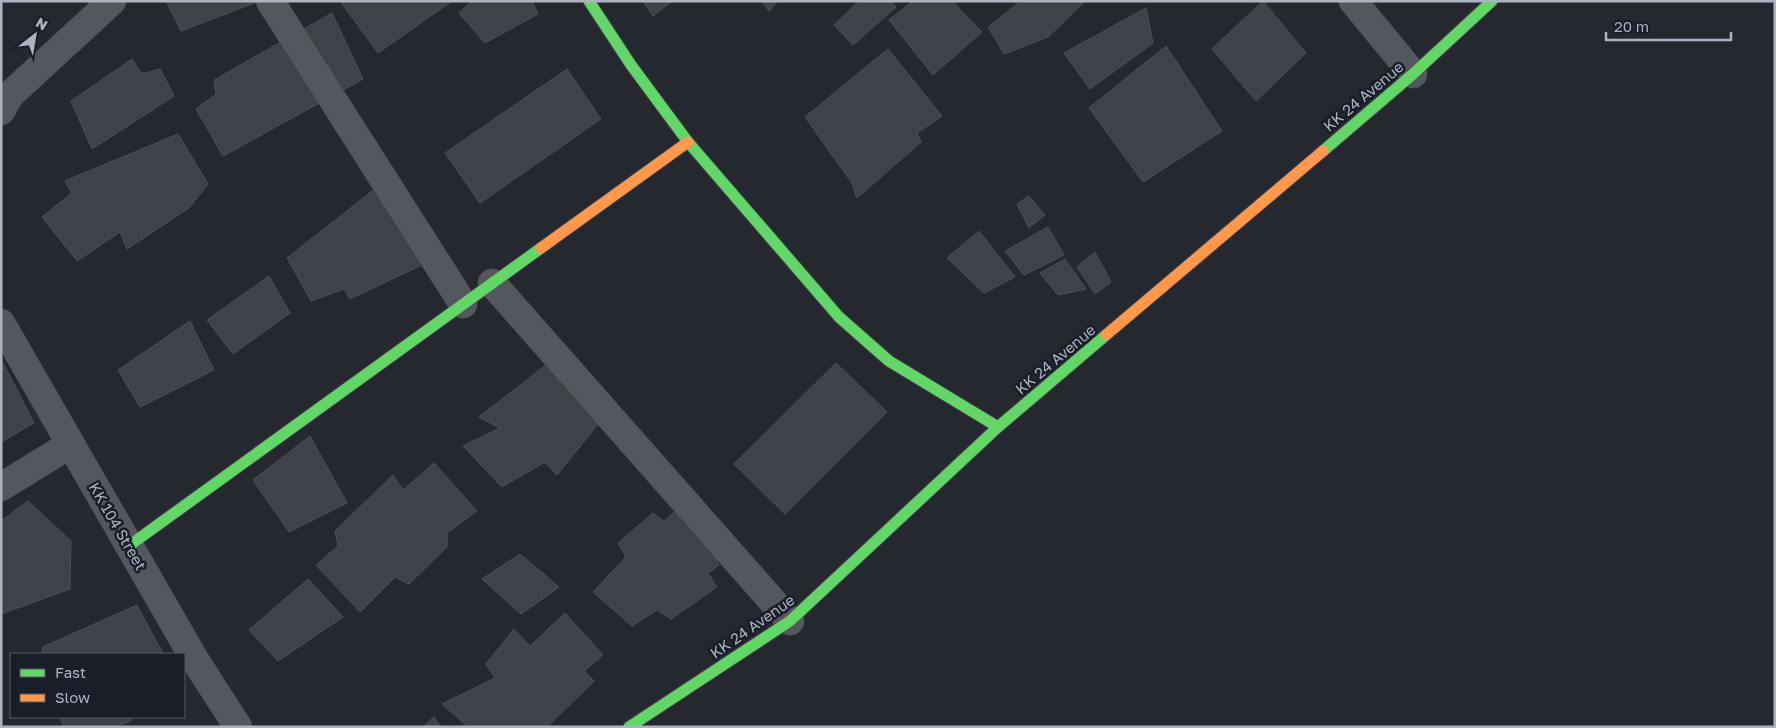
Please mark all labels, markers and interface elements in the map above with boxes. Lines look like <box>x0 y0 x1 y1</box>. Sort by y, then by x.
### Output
north arrow <box>10 10 60 60</box>
scale bar <box>1606 10 1731 42</box>
text: N <box>33 13 51 33</box>
text: 20 m <box>1614 17 1649 35</box>
street label: KK 24 Avenue <box>1319 57 1407 135</box>
street label: KK 24 Avenue <box>1011 320 1099 398</box>
street label: KK 104 Street <box>86 479 150 573</box>
street label: KK 24 Avenue <box>706 590 798 662</box>
legend <box>10 653 185 718</box>
text: Fast <box>55 663 86 681</box>
text: Slow <box>55 688 90 706</box>

